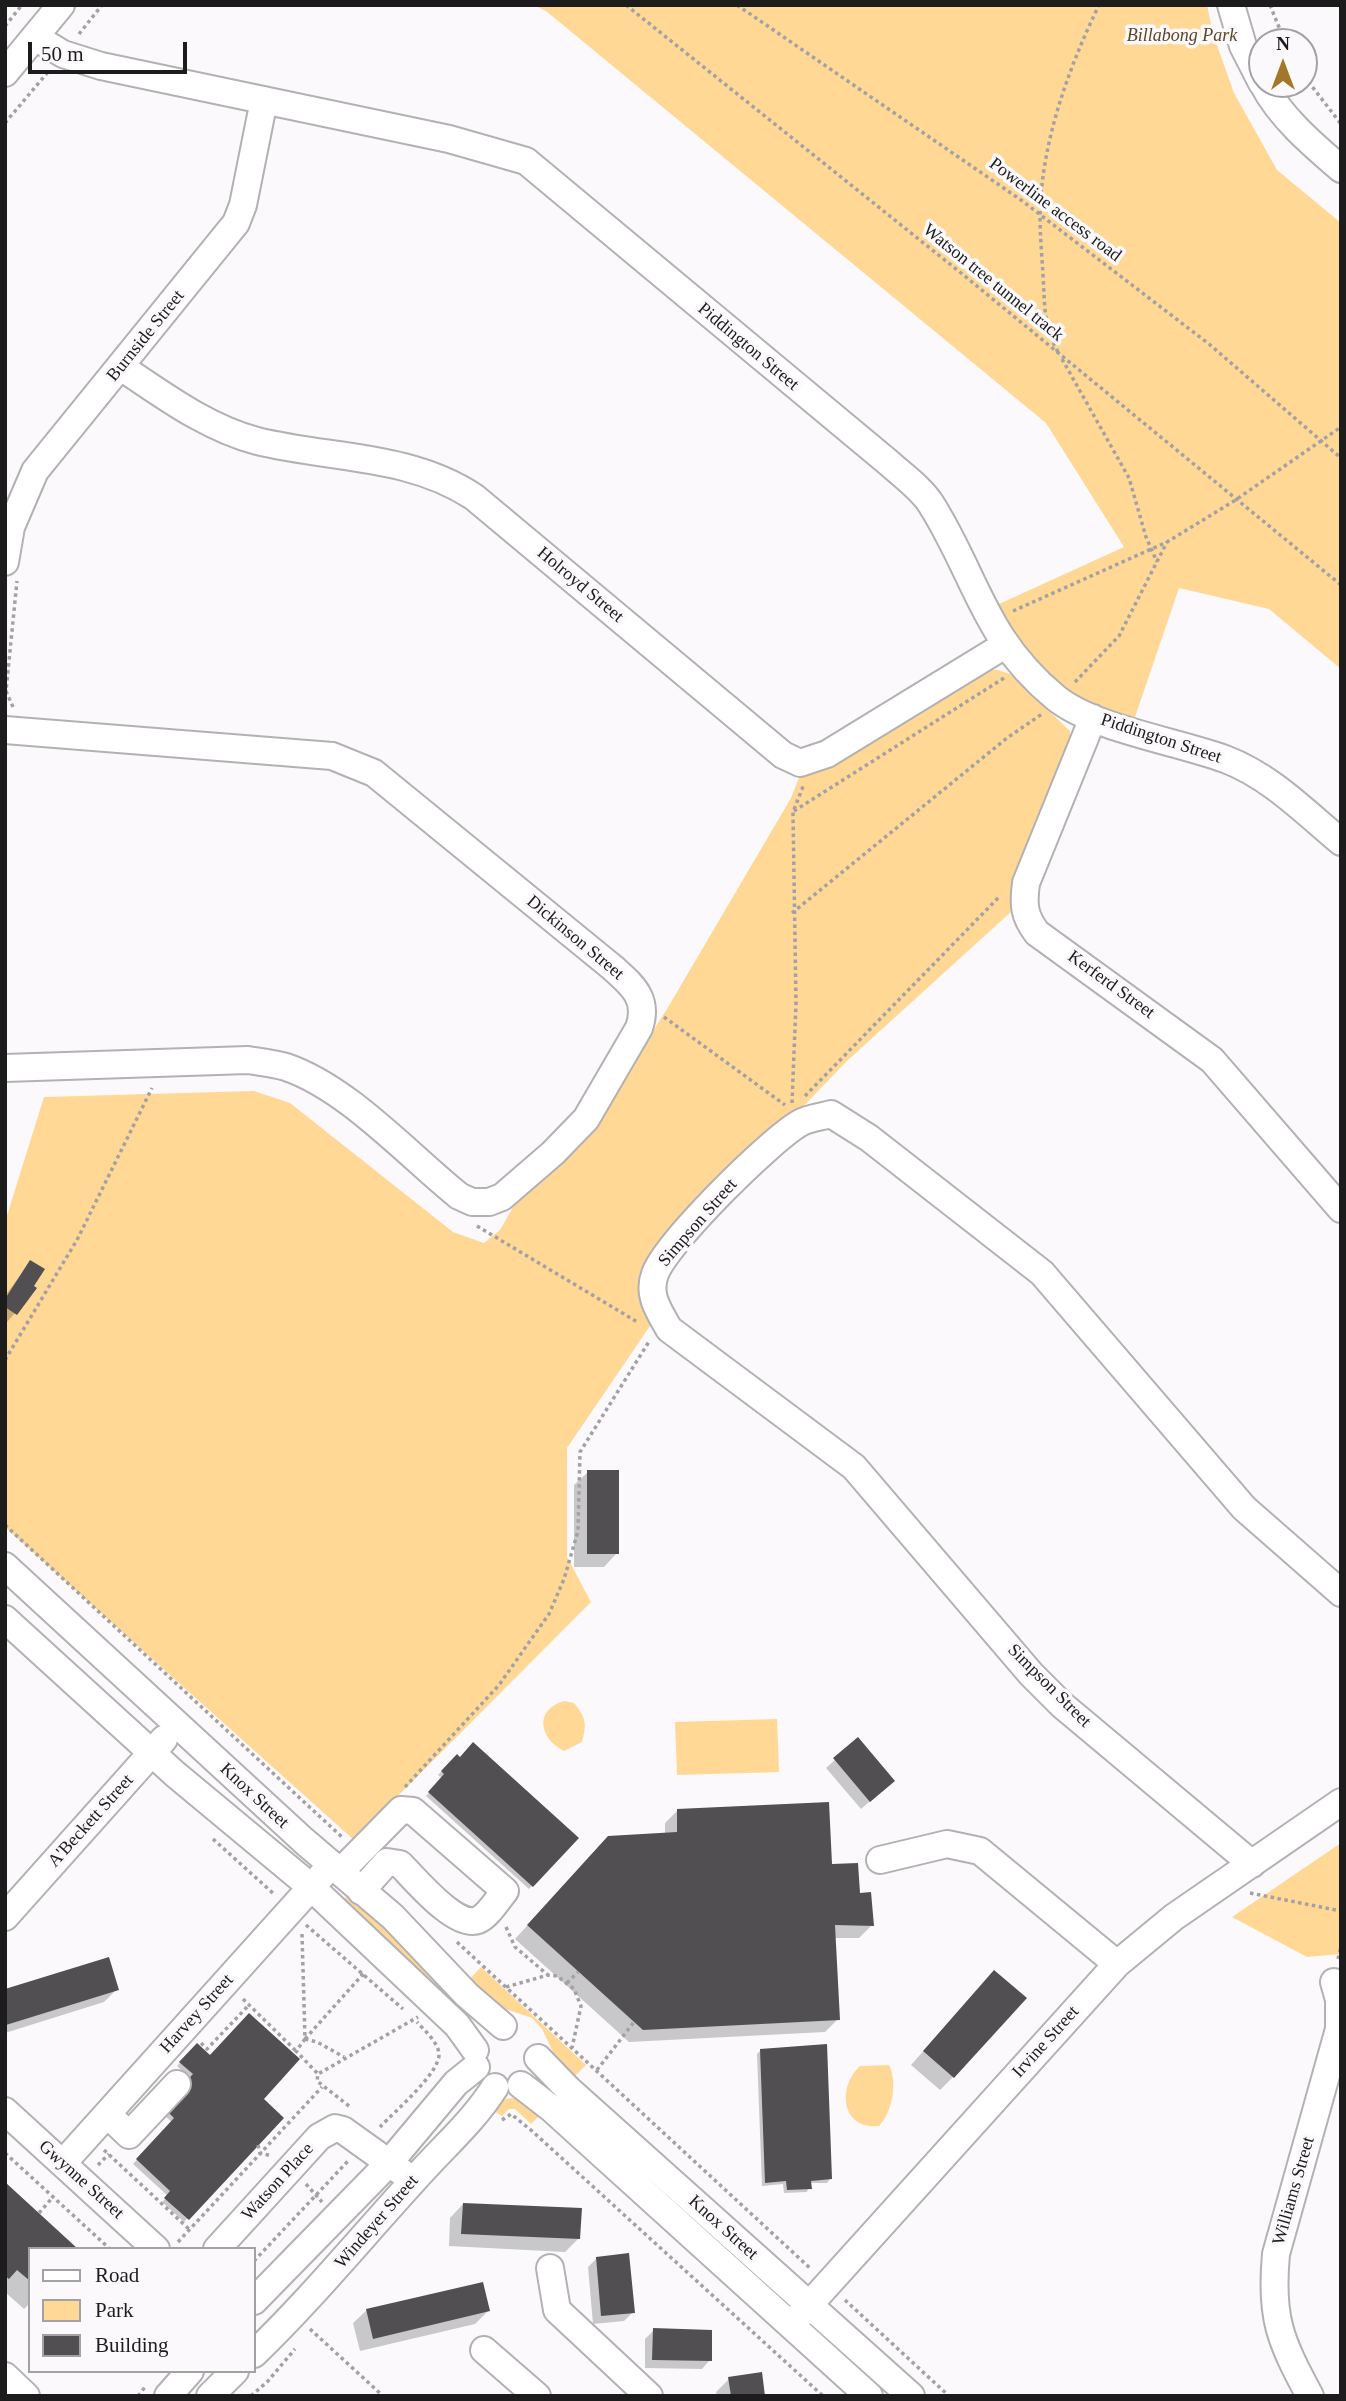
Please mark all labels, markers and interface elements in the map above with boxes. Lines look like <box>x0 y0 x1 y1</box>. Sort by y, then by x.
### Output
park label: Billabong Park <box>1127 25 1237 47</box>
scale bar <box>32 28 191 72</box>
north arrow <box>1248 28 1318 98</box>
text: N <box>1276 33 1290 54</box>
text: 50 m <box>41 42 84 66</box>
street label: Powerline access road <box>985 153 1125 267</box>
street label: Watson tree tunnel track <box>918 220 1068 346</box>
street label: Burnside Street <box>103 286 189 386</box>
street label: Piddington Street <box>693 298 803 396</box>
street label: Holroyd Street <box>532 543 628 627</box>
street label: Piddington Street <box>1098 709 1224 769</box>
street label: Dickinson Street <box>522 891 628 985</box>
street label: Kerferd Street <box>1063 946 1159 1024</box>
street label: Simpson Street <box>654 1175 742 1271</box>
street label: Simpson Street <box>1003 1640 1095 1732</box>
street label: Knox Street <box>215 1759 293 1833</box>
street label: A'Beckett Street <box>44 1770 138 1872</box>
street label: Harvey Street <box>156 1970 238 2058</box>
street label: Irvine Street <box>1008 2002 1084 2082</box>
street label: Williams Street <box>1268 2134 1320 2248</box>
street label: Gwynne Street <box>34 2136 128 2224</box>
street label: Watson Place <box>238 2139 318 2225</box>
street label: Windeyer Street <box>331 2171 423 2273</box>
street label: Knox Street <box>684 2191 762 2265</box>
legend <box>28 2247 256 2373</box>
text: Road <box>95 2263 139 2287</box>
text: Park <box>95 2298 134 2322</box>
text: Building <box>95 2333 169 2357</box>

